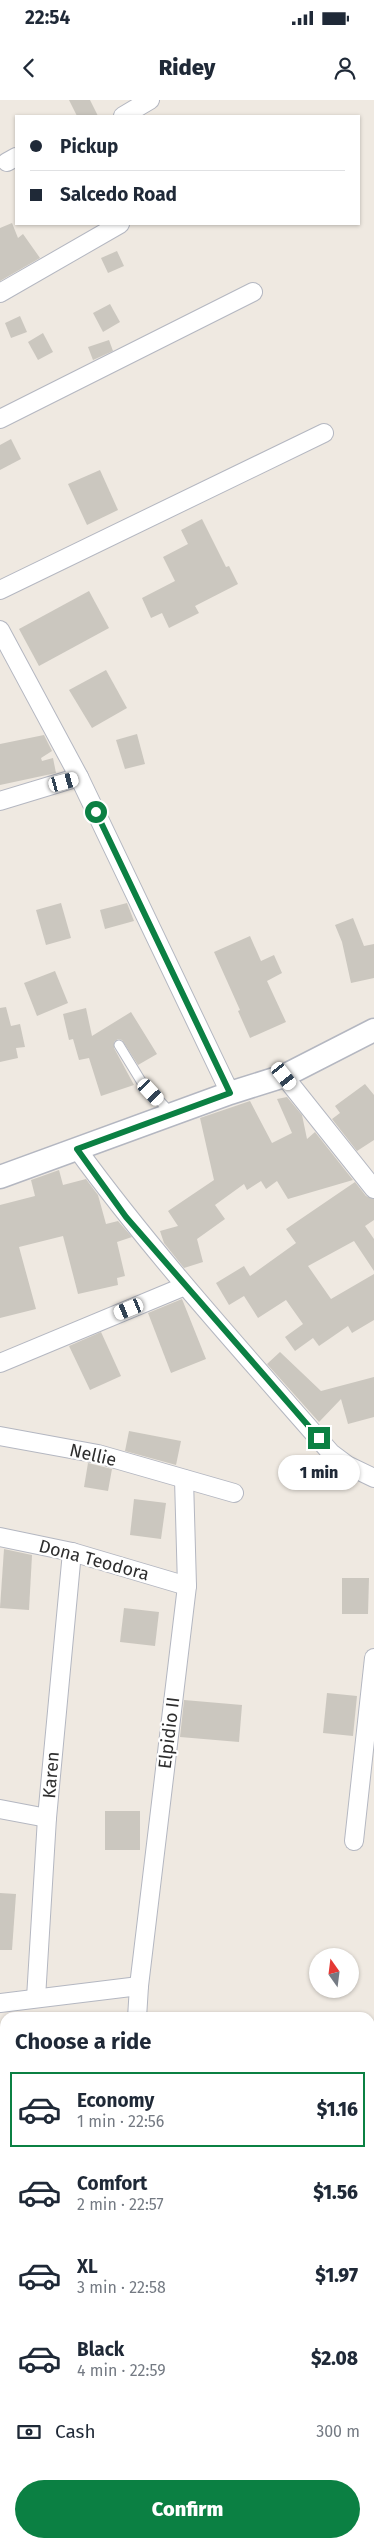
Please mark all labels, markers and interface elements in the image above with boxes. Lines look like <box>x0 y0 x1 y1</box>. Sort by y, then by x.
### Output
text: 22:54 <box>25 6 70 29</box>
icon: back <box>15 54 43 82</box>
text: Ridey <box>159 54 215 81</box>
icon: person <box>331 54 359 82</box>
text: Pickup <box>60 135 118 158</box>
text: Salcedo Road <box>60 183 177 206</box>
car <box>47 771 80 793</box>
route start <box>85 801 107 823</box>
car <box>268 1060 299 1092</box>
car <box>135 1076 166 1108</box>
car <box>112 1296 145 1322</box>
route end <box>308 1427 330 1449</box>
street label: Nellie <box>67 1439 119 1471</box>
callout: 1 min <box>278 1456 360 1490</box>
text: 1 min <box>300 1463 338 1482</box>
street label: Dona Teodora <box>36 1535 152 1585</box>
street label: Elpidio II <box>154 1696 184 1770</box>
street label: Karen <box>38 1751 64 1799</box>
north arrow <box>309 1948 359 1998</box>
map controls <box>309 1948 359 1998</box>
text: Choose a ride <box>15 2028 151 2055</box>
icon: car <box>17 2087 62 2132</box>
text: Economy <box>77 2089 154 2112</box>
text: $1.16 <box>317 2098 358 2121</box>
text: 1 min · 22:56 <box>77 2112 164 2131</box>
icon: car <box>17 2170 62 2215</box>
text: Comfort <box>77 2172 147 2195</box>
text: $1.56 <box>313 2181 358 2204</box>
text: 2 min · 22:57 <box>77 2195 164 2214</box>
icon: car <box>17 2253 62 2298</box>
text: XL <box>77 2255 98 2278</box>
text: $1.97 <box>315 2264 358 2287</box>
text: 3 min · 22:58 <box>77 2278 166 2297</box>
icon: car <box>17 2336 62 2381</box>
text: Black <box>77 2338 124 2361</box>
text: $2.08 <box>311 2347 358 2370</box>
text: 4 min · 22:59 <box>77 2361 166 2380</box>
icon: cash <box>15 2418 43 2446</box>
text: Cash <box>55 2420 96 2443</box>
text: 300 m <box>316 2422 360 2441</box>
button: Confirm <box>15 2480 360 2538</box>

